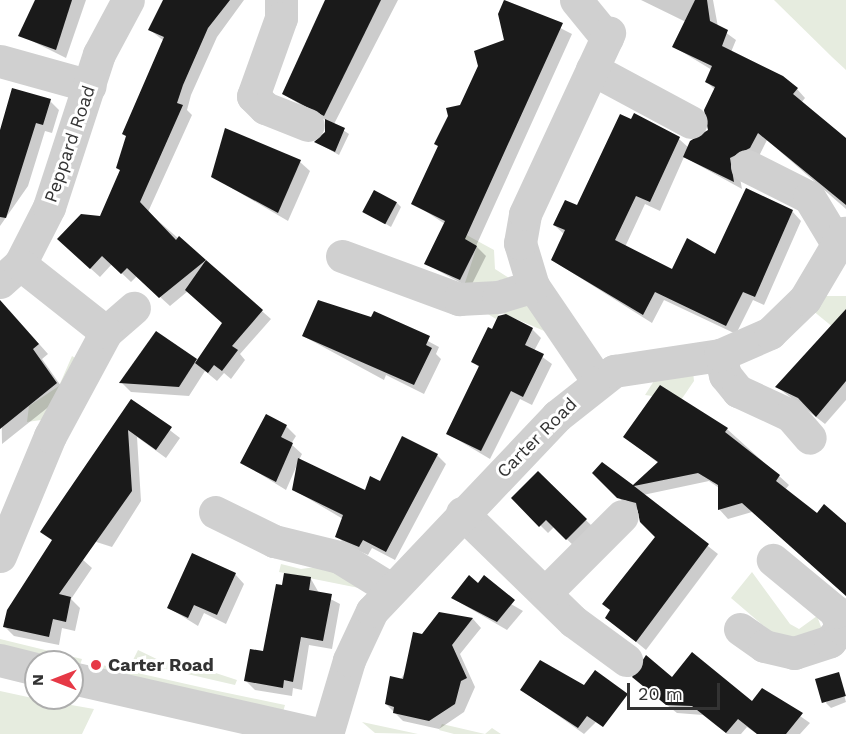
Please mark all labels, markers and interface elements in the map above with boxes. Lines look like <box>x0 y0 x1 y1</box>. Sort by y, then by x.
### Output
street label: Peppard Road <box>40 83 100 205</box>
street label: Carter Road <box>492 393 582 483</box>
north arrow <box>24 650 84 710</box>
place label: Carter Road <box>108 654 214 676</box>
marker: Carter Road <box>89 658 103 672</box>
scale bar <box>630 671 723 709</box>
text: N <box>28 674 47 686</box>
text: 20 m <box>638 683 683 704</box>

